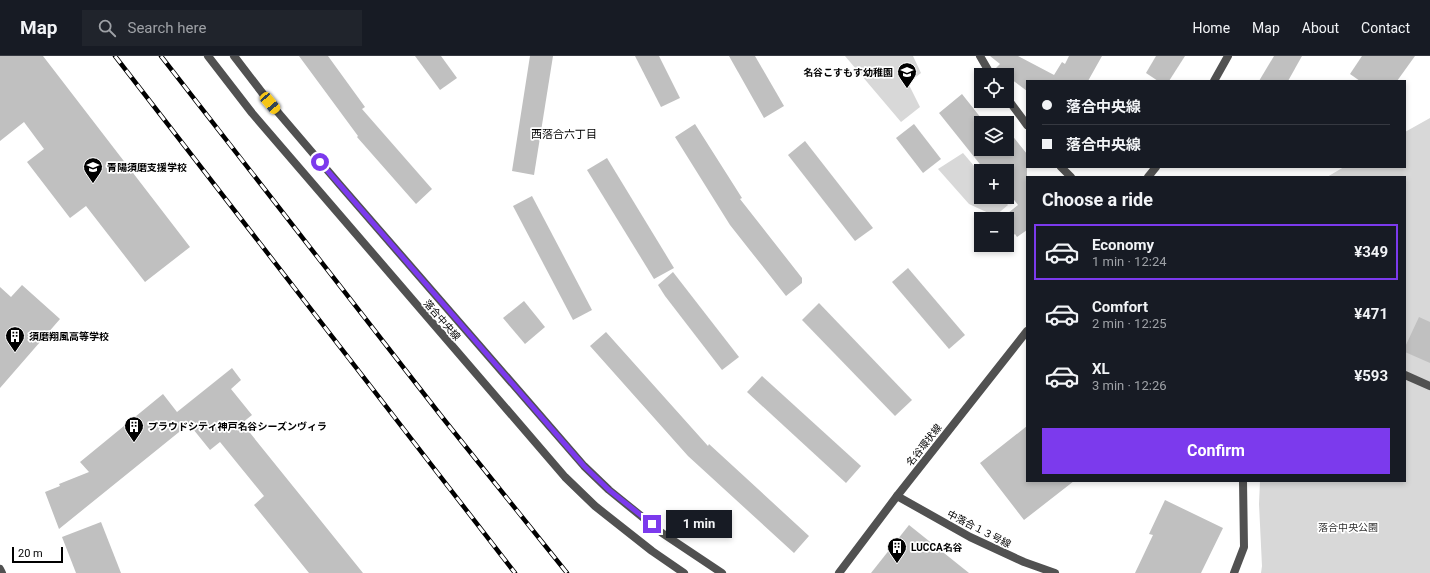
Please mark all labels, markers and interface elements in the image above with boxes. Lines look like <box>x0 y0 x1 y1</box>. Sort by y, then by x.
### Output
search box <box>82 10 362 46</box>
text: Map <box>20 16 58 39</box>
icon: search <box>96 17 118 39</box>
text: Search here <box>128 19 206 37</box>
text: Home <box>1192 20 1230 36</box>
text: Map <box>1252 20 1280 36</box>
text: About <box>1302 20 1339 36</box>
text: Contact <box>1361 20 1410 36</box>
school or university icon: 名谷こすもす幼稚園 <box>896 61 918 89</box>
place label: 名谷こすもす幼稚園 <box>803 67 893 78</box>
map controls <box>974 68 1014 252</box>
button: locate <box>974 68 1014 108</box>
car <box>258 90 282 116</box>
text: 落合中央線 <box>1066 98 1141 116</box>
button: layers <box>974 116 1014 156</box>
district label: 西落合六丁目 <box>531 128 597 141</box>
text: 落合中央線 <box>1066 136 1141 154</box>
route start <box>311 153 329 171</box>
school or university icon: 青陽須磨支援学校 <box>82 156 104 184</box>
place label: 青陽須磨支援学校 <box>107 162 187 173</box>
button: + <box>974 164 1014 204</box>
text: Choose a ride <box>1042 189 1153 210</box>
button: − <box>974 212 1014 252</box>
icon: car <box>1044 234 1080 270</box>
text: Economy <box>1092 236 1154 254</box>
text: ¥349 <box>1354 243 1388 261</box>
text: 1 min · 12:24 <box>1092 254 1167 269</box>
icon: car <box>1044 296 1080 332</box>
street label: 落合中央線 <box>421 298 463 342</box>
text: Comfort <box>1092 298 1148 316</box>
text: ¥471 <box>1354 305 1388 323</box>
text: 2 min · 12:25 <box>1092 316 1167 331</box>
building icon: 須磨翔風高等学校 <box>4 325 26 353</box>
place label: 須磨翔風高等学校 <box>29 331 109 342</box>
icon: car <box>1044 358 1080 394</box>
text: XL <box>1092 360 1110 378</box>
text: ¥593 <box>1354 367 1388 385</box>
text: 3 min · 12:26 <box>1092 378 1167 393</box>
building icon: プラウドシティ神戸名谷シーズンヴィラ <box>123 415 145 443</box>
place label: プラウドシティ神戸名谷シーズンヴィラ <box>148 421 327 432</box>
street label: 名谷環状線 <box>904 422 944 468</box>
button: Confirm <box>1042 428 1390 474</box>
street label: 中落合１３号線 <box>945 508 1013 550</box>
callout: 1 min <box>666 510 732 538</box>
route end <box>643 515 661 533</box>
text: 1 min <box>683 516 715 531</box>
park label: 落合中央公園 <box>1318 522 1378 533</box>
building icon: LUCCA名谷 <box>886 536 908 564</box>
place label: LUCCA名谷 <box>911 542 963 553</box>
scale bar <box>12 545 63 564</box>
text: 20 m <box>18 547 43 560</box>

